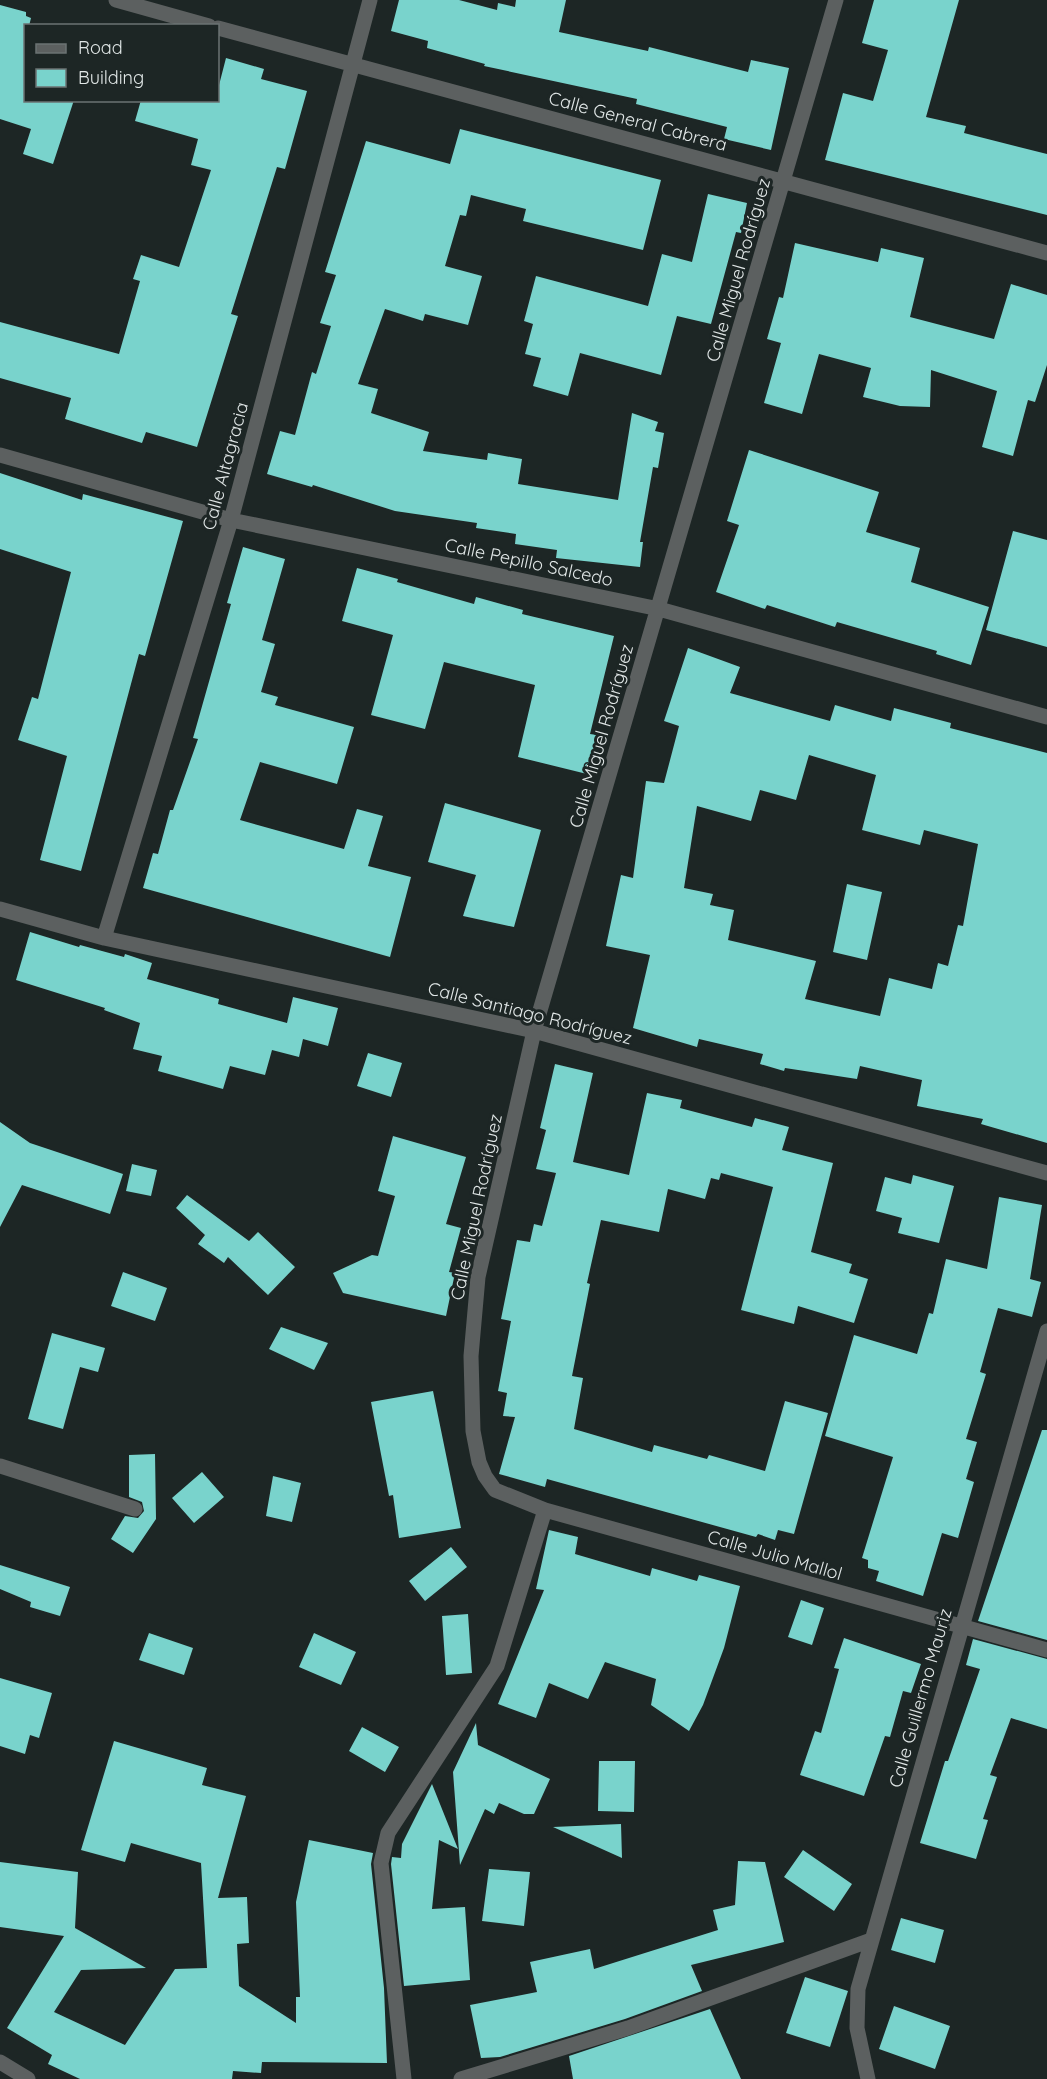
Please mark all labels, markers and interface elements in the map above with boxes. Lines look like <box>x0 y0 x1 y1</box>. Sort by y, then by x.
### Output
legend <box>24 24 219 102</box>
text: Road <box>78 36 123 59</box>
text: Building <box>78 66 144 89</box>
street label: Calle General Cabrera <box>546 86 730 156</box>
street label: Calle Miguel Rodríguez <box>701 176 775 364</box>
street label: Calle Altagracia <box>197 399 253 533</box>
street label: Calle Pepillo Salcedo <box>443 533 615 591</box>
street label: Calle Miguel Rodríguez <box>564 642 638 830</box>
street label: Calle Santiago Rodríguez <box>426 977 634 1049</box>
street label: Calle Miguel Rodríguez <box>445 1112 507 1302</box>
street label: Calle Julio Mallol <box>705 1525 845 1585</box>
street label: Calle Guillermo Mauriz <box>883 1606 957 1790</box>

